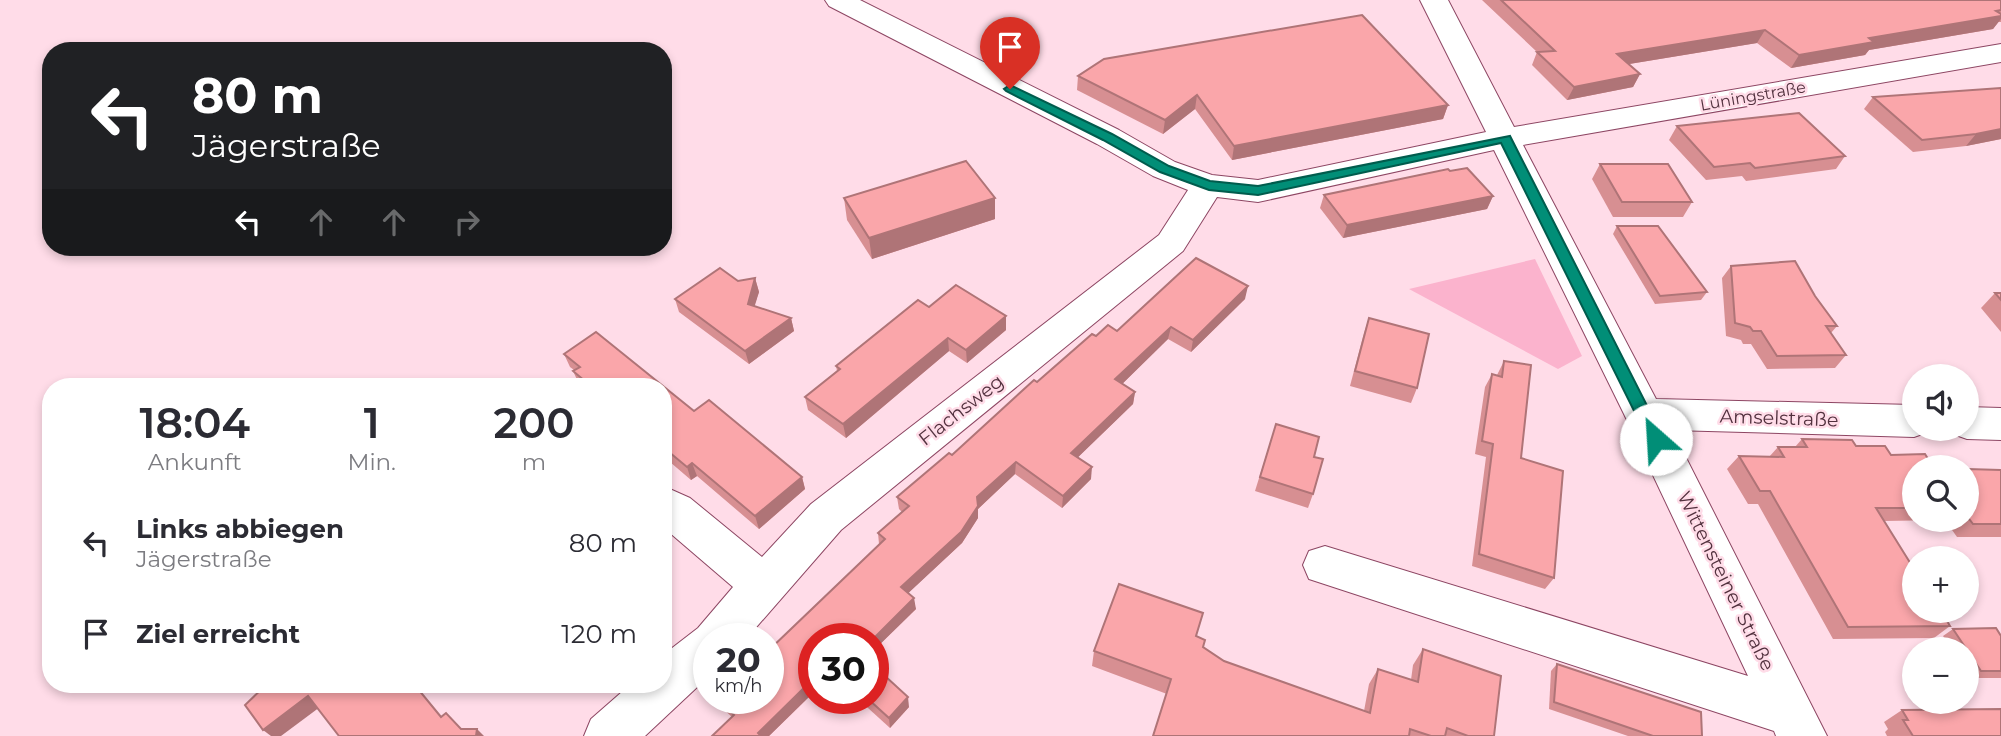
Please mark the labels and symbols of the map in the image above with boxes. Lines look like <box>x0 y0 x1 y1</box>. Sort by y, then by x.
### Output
pin <box>980 17 1040 89</box>
street label: Lüningstraße <box>1699 77 1807 115</box>
street label: Flachsweg <box>914 370 1008 450</box>
position arrow <box>1619 402 1693 476</box>
street label: Amselstraße <box>1719 404 1839 432</box>
street label: Wittensteiner Straße <box>1673 488 1779 674</box>
speed limit sign: 30 <box>798 623 889 714</box>

